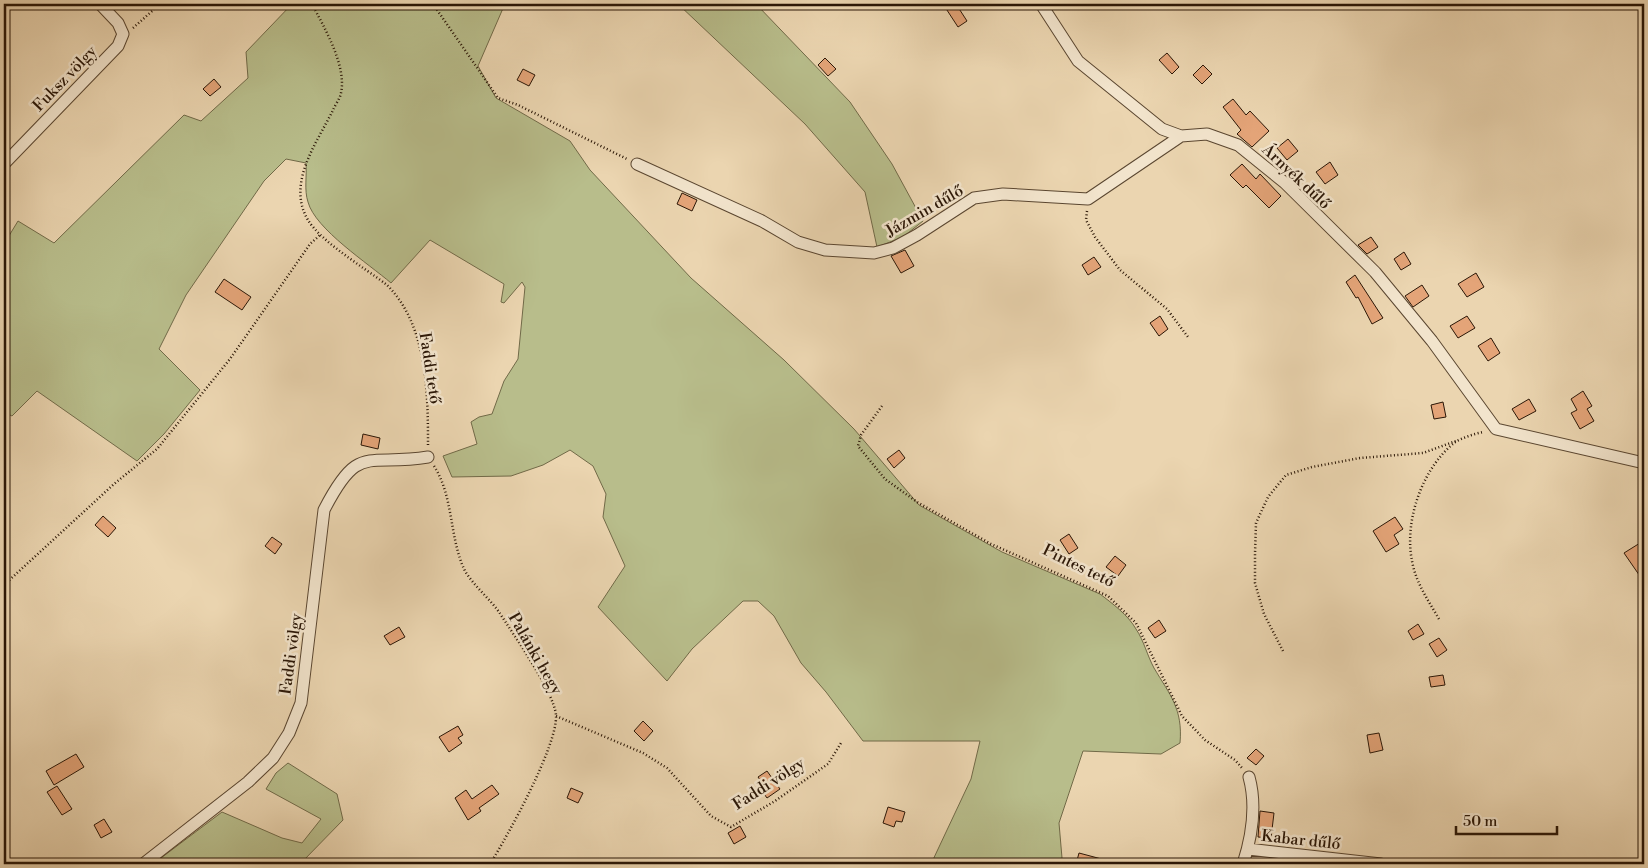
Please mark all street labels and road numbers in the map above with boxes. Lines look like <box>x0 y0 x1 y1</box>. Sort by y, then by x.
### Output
street label: Fuksz völgy <box>28 41 101 116</box>
street label: Árnyék dűlő <box>1257 138 1336 214</box>
street label: Jázmin dűlő <box>881 181 967 242</box>
street label: Faddi tető <box>414 331 446 405</box>
street label: Pintes tető <box>1039 540 1118 592</box>
street label: Palánki hegy <box>504 609 567 698</box>
street label: Faddi völgy <box>275 612 307 696</box>
street label: Faddi völgy <box>729 753 808 814</box>
street label: Kabar dűlő <box>1260 826 1342 854</box>

